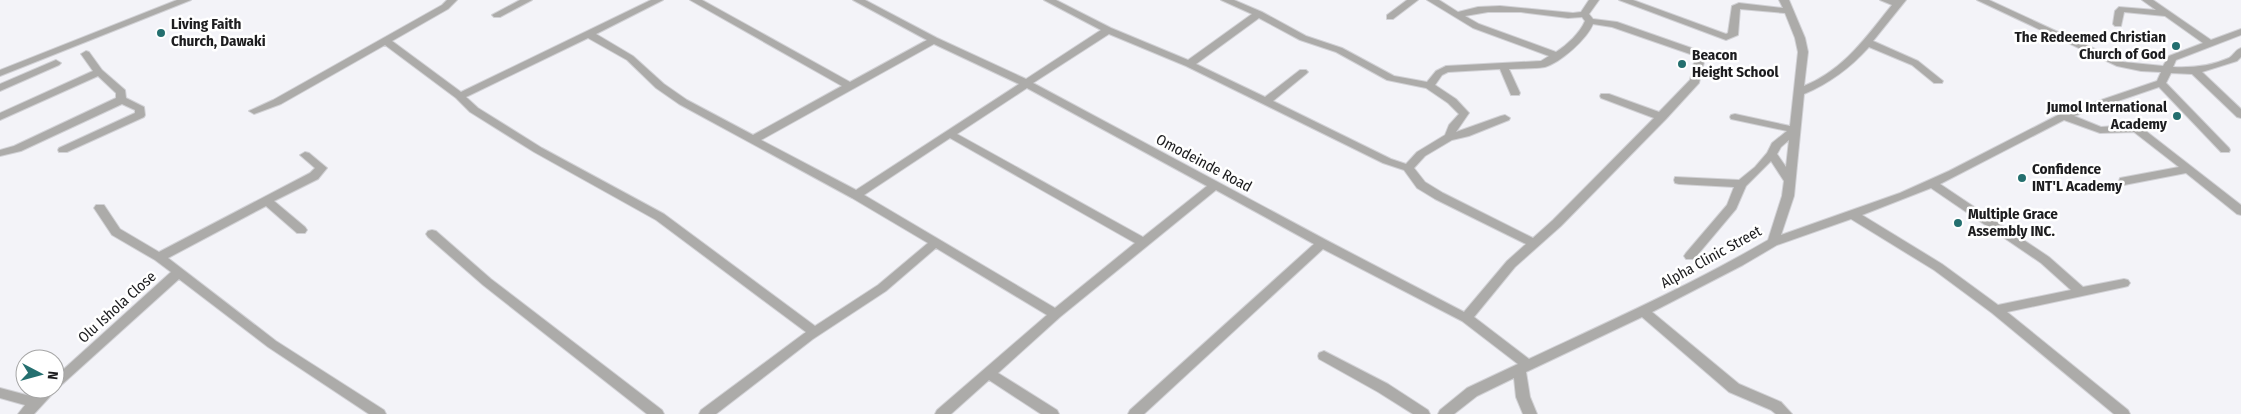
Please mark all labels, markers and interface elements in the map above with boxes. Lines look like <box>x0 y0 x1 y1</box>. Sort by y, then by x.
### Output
place label: Living Faith Church, Dawaki <box>171 15 266 50</box>
marker: Living Faith Church, Dawaki <box>155 27 167 39</box>
place label: The Redeemed Christian Church of God <box>2015 28 2166 63</box>
marker: The Redeemed Christian Church of God <box>2170 40 2182 52</box>
place label: Beacon Height School <box>1692 46 1779 81</box>
marker: Beacon Height School <box>1676 58 1688 70</box>
place label: Jumol International Academy <box>2045 98 2168 133</box>
marker: Jumol International Academy <box>2171 110 2183 122</box>
street label: Omodeinde Road <box>1153 130 1255 196</box>
place label: Confidence INT'L Academy <box>2032 160 2123 195</box>
marker: Confidence INT'L Academy <box>2016 172 2028 184</box>
place label: Multiple Grace Assembly INC. <box>1967 205 2058 240</box>
marker: Multiple Grace Assembly INC. <box>1952 217 1964 229</box>
street label: Alpha Clinic Street <box>1658 222 1765 292</box>
street label: Olu Ishola Close <box>74 267 160 347</box>
north arrow <box>15 349 65 399</box>
text: N <box>44 370 61 380</box>

